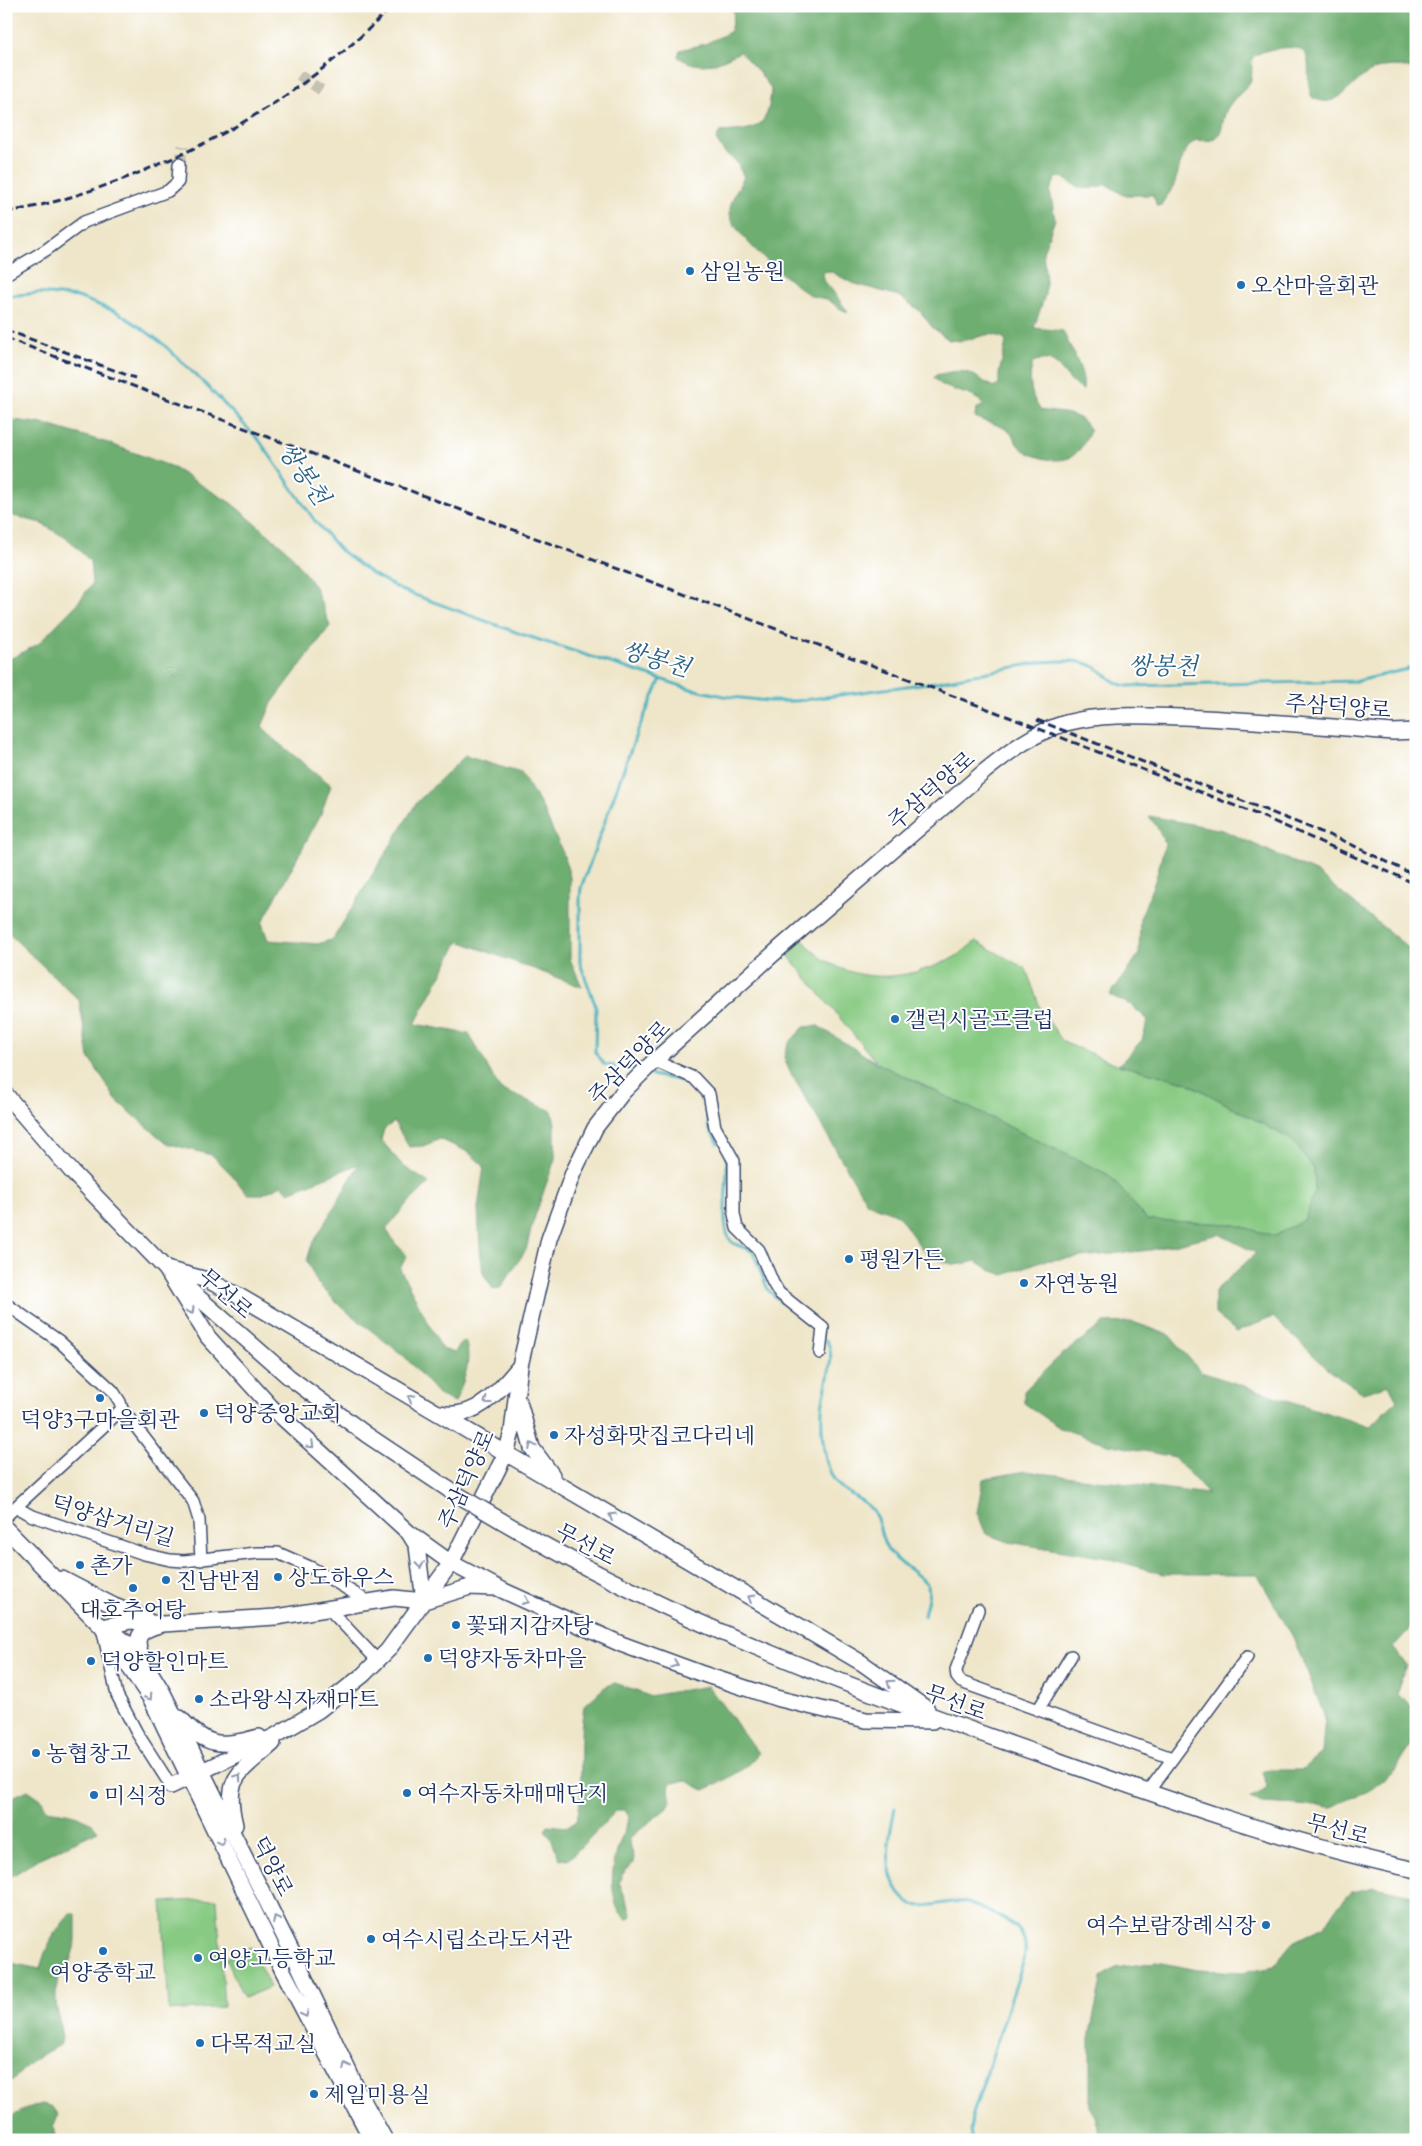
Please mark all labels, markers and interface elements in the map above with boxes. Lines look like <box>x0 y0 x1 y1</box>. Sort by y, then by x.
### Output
place label: 삼일농원 <box>700 257 785 286</box>
marker: 삼일농원 <box>684 265 696 277</box>
place label: 오산마을회관 <box>1251 271 1379 300</box>
marker: 오산마을회관 <box>1235 279 1247 291</box>
water label: 쌍봉천 <box>272 436 338 513</box>
water label: 쌍봉천 <box>618 634 696 684</box>
water label: 쌍봉천 <box>1128 649 1200 682</box>
street label: 주삼덕양로 <box>1284 688 1392 725</box>
street label: 주삼덕양로 <box>882 745 981 836</box>
place label: 갤럭시골프클럽 <box>905 1005 1054 1034</box>
marker: 갤럭시골프클럽 <box>889 1013 901 1025</box>
street label: 주삼덕양로 <box>582 1014 677 1111</box>
place label: 평원가든 <box>859 1245 944 1274</box>
marker: 평원가든 <box>843 1253 855 1265</box>
street label: 무선로 <box>192 1262 259 1325</box>
place label: 자연농원 <box>1034 1269 1119 1298</box>
marker: 자연농원 <box>1018 1277 1030 1289</box>
one-way arrow <box>185 1306 195 1315</box>
marker: 덕양3구마을회관 <box>94 1392 106 1404</box>
one-way arrow <box>408 1394 417 1404</box>
one-way arrow <box>483 1395 493 1404</box>
place label: 덕양중앙교회 <box>214 1399 342 1428</box>
place label: 덕양3구마을회관 <box>20 1405 180 1434</box>
marker: 덕양중앙교회 <box>198 1407 210 1419</box>
place label: 자성화맛집코다리네 <box>564 1421 755 1450</box>
street label: 주삼덕양로 <box>432 1425 501 1534</box>
marker: 자성화맛집코다리네 <box>548 1429 560 1441</box>
one-way arrow <box>305 1439 314 1448</box>
one-way arrow <box>528 1442 538 1451</box>
street label: 덕양삼거리길 <box>48 1488 178 1553</box>
one-way arrow <box>608 1512 617 1522</box>
street label: 무선로 <box>551 1517 621 1572</box>
place label: 촌가 <box>90 1551 133 1580</box>
marker: 촌가 <box>74 1559 86 1571</box>
one-way arrow <box>414 1562 425 1570</box>
place label: 상도하우스 <box>288 1563 394 1592</box>
place label: 진남반점 <box>176 1566 261 1595</box>
marker: 상도하우스 <box>272 1571 284 1583</box>
marker: 진남반점 <box>160 1574 172 1586</box>
marker: 대호추어탕 <box>127 1582 139 1594</box>
one-way arrow <box>521 1594 530 1605</box>
place label: 대호추어탕 <box>80 1595 187 1624</box>
one-way arrow <box>748 1595 757 1605</box>
place label: 꽃돼지감자탕 <box>466 1611 594 1640</box>
marker: 꽃돼지감자탕 <box>450 1619 462 1631</box>
place label: 덕양자동차마을 <box>438 1644 587 1673</box>
place label: 덕양할인마트 <box>101 1647 229 1676</box>
marker: 덕양자동차마을 <box>422 1652 434 1664</box>
marker: 덕양할인마트 <box>85 1655 97 1667</box>
one-way arrow <box>671 1658 679 1668</box>
street label: 무선로 <box>921 1678 991 1727</box>
one-way arrow <box>886 1680 896 1689</box>
place label: 소라왕식자재마트 <box>209 1685 379 1714</box>
one-way arrow <box>143 1691 153 1700</box>
marker: 소라왕식자재마트 <box>193 1693 205 1705</box>
place label: 농협창고 <box>46 1739 131 1768</box>
marker: 농협창고 <box>30 1747 42 1759</box>
one-way arrow <box>232 1774 241 1783</box>
place label: 여수자동차매매단지 <box>417 1779 608 1808</box>
place label: 미식정 <box>104 1781 168 1810</box>
marker: 여수자동차매매단지 <box>401 1787 413 1799</box>
marker: 미식정 <box>88 1789 100 1801</box>
street label: 무선로 <box>1303 1807 1372 1852</box>
street label: 덕양로 <box>245 1831 300 1901</box>
one-way arrow <box>215 1837 226 1846</box>
place label: 여수보람장례식장 <box>1086 1911 1257 1940</box>
one-way arrow <box>272 1916 282 1925</box>
marker: 여수보람장례식장 <box>1260 1919 1272 1931</box>
place label: 여수시립소라도서관 <box>381 1925 573 1954</box>
marker: 여수시립소라도서관 <box>365 1933 377 1945</box>
place label: 여양고등학교 <box>208 1944 336 1973</box>
marker: 여양중학교 <box>97 1945 109 1957</box>
marker: 여양고등학교 <box>192 1952 204 1964</box>
place label: 여양중학교 <box>50 1958 156 1987</box>
one-way arrow <box>299 2009 309 2018</box>
place label: 다목적교실 <box>210 2029 316 2058</box>
marker: 다목적교실 <box>194 2037 206 2049</box>
one-way arrow <box>342 2062 352 2071</box>
place label: 제일미용실 <box>324 2080 430 2109</box>
marker: 제일미용실 <box>308 2088 320 2100</box>

